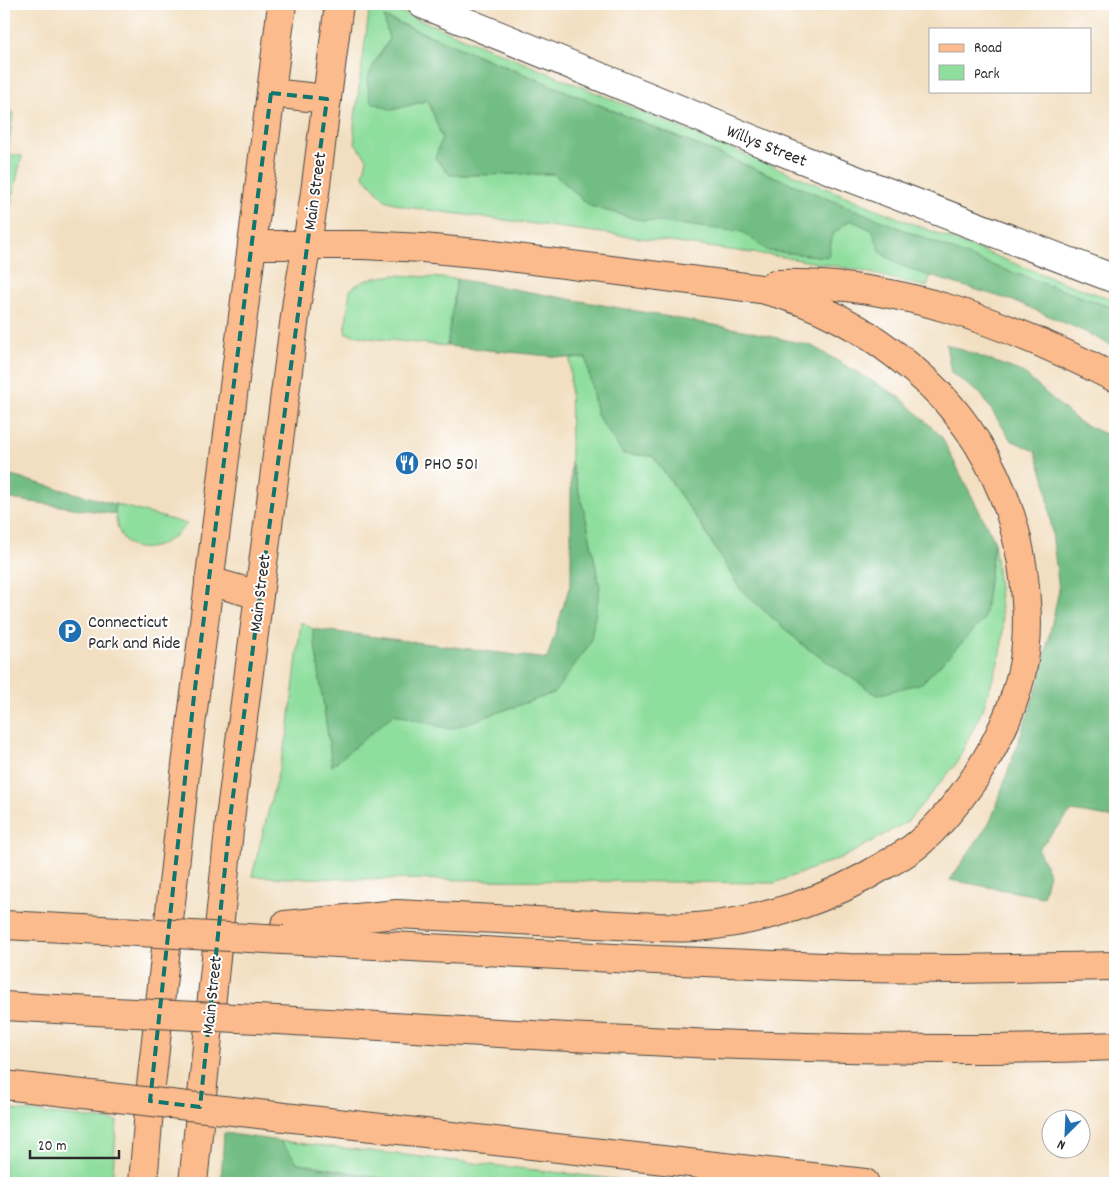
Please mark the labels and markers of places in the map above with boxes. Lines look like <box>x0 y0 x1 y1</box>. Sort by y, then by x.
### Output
restaurant icon: PHO 501 <box>394 450 420 476</box>
place label: PHO 501 <box>424 453 478 478</box>
place label: Connecticut Park and Ride <box>88 611 181 657</box>
parking icon: Connecticut Park and Ride <box>57 618 83 644</box>

